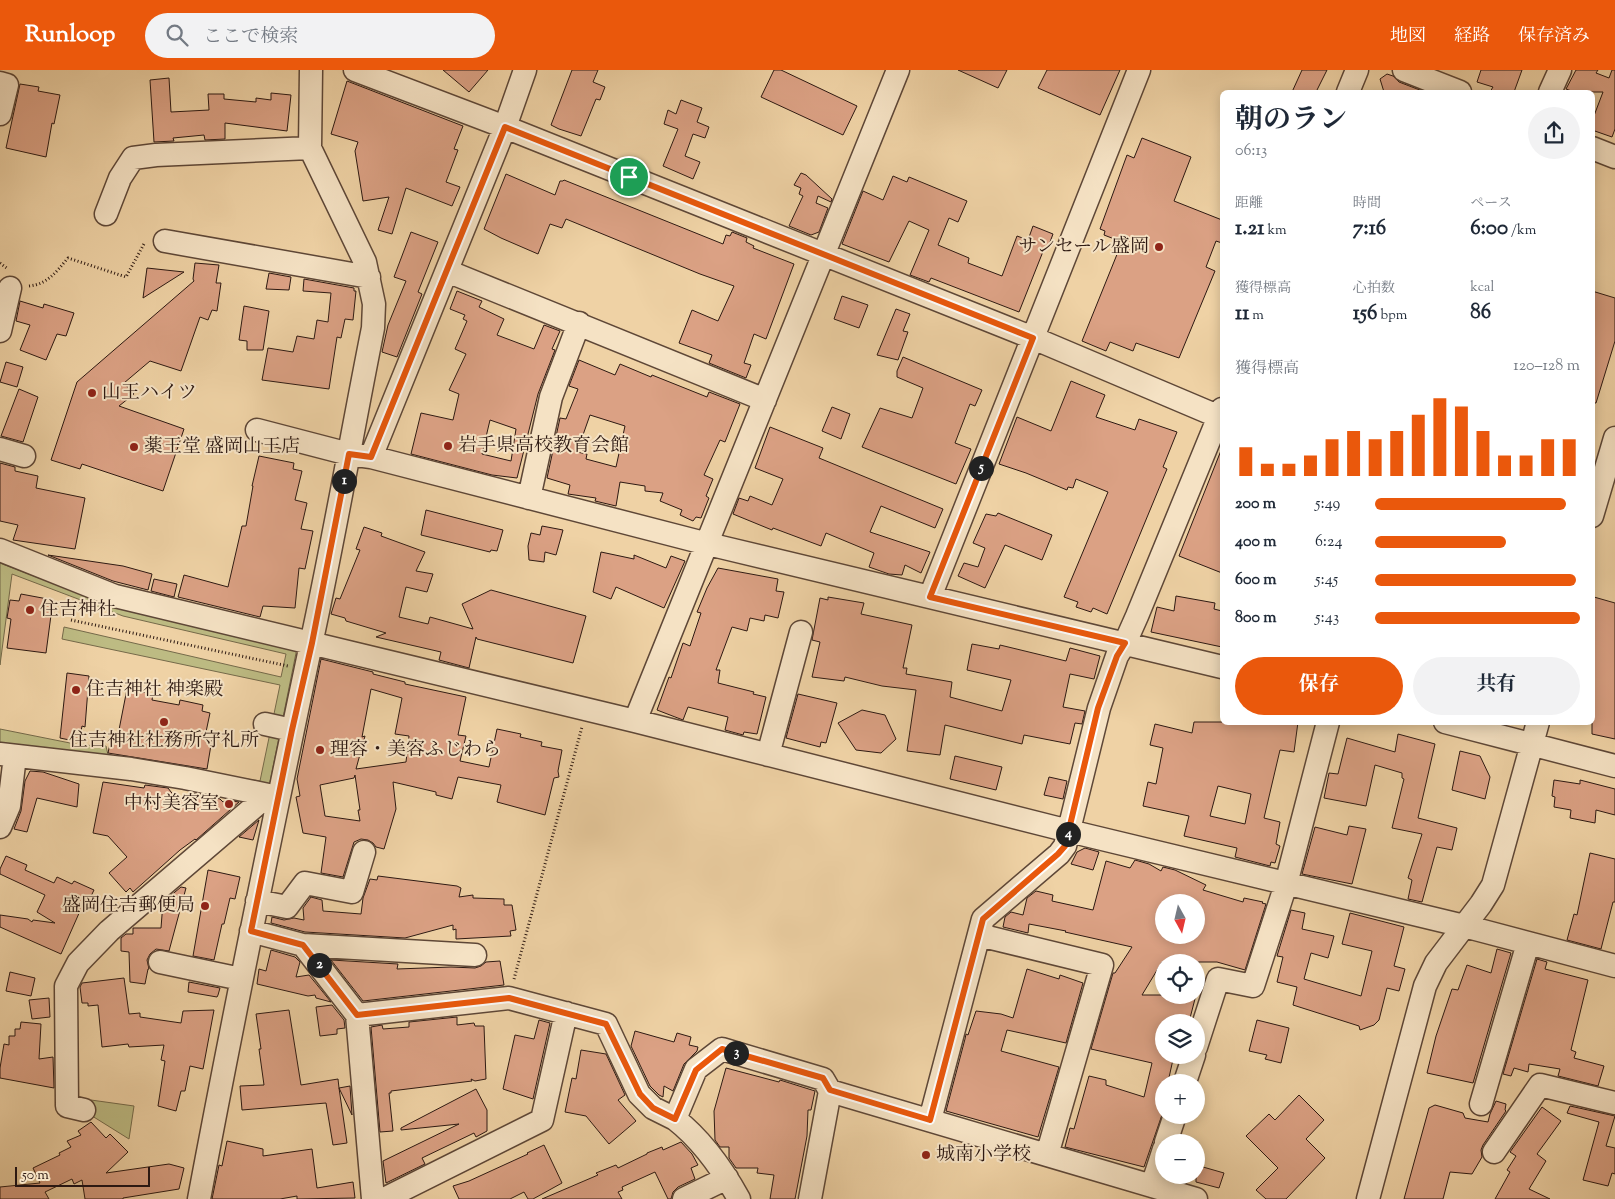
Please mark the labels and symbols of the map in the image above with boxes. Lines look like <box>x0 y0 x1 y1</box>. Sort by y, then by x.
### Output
pin <box>608 156 650 198</box>
place label: サンセール盛岡 <box>1018 234 1149 261</box>
marker: サンセール盛岡 <box>1153 241 1165 253</box>
place label: 山王ハイツ <box>102 380 197 407</box>
marker: 山王ハイツ <box>86 387 98 399</box>
place label: 岩手県高校教育会館 <box>458 433 629 460</box>
place label: 薬王堂 盛岡山王店 <box>144 434 300 461</box>
marker: 岩手県高校教育会館 <box>442 440 454 452</box>
marker: 薬王堂 盛岡山王店 <box>128 441 140 453</box>
pin: 5 <box>968 456 994 480</box>
pin: 1 <box>332 468 356 494</box>
place label: 住吉神社 <box>40 597 116 624</box>
marker: 住吉神社 <box>24 604 36 616</box>
place label: 住吉神社 神楽殿 <box>86 677 223 704</box>
marker: 住吉神社 神楽殿 <box>70 684 82 696</box>
marker: 住吉神社社務所守礼所 <box>158 716 170 728</box>
place label: 住吉神社社務所守礼所 <box>69 728 259 755</box>
place label: 理容・美容ふじわら <box>330 737 501 764</box>
marker: 理容・美容ふじわら <box>314 744 326 756</box>
place label: 中村美容室 <box>124 791 219 818</box>
marker: 中村美容室 <box>223 798 235 810</box>
pin: 4 <box>1056 822 1080 846</box>
place label: 盛岡住吉郵便局 <box>62 893 195 920</box>
north arrow <box>1155 894 1205 944</box>
marker: 盛岡住吉郵便局 <box>199 900 211 912</box>
pin: 2 <box>306 952 332 978</box>
pin: 3 <box>724 1040 748 1066</box>
place label: 城南小学校 <box>936 1142 1031 1169</box>
marker: 城南小学校 <box>920 1149 932 1161</box>
scale bar <box>15 1164 150 1187</box>

